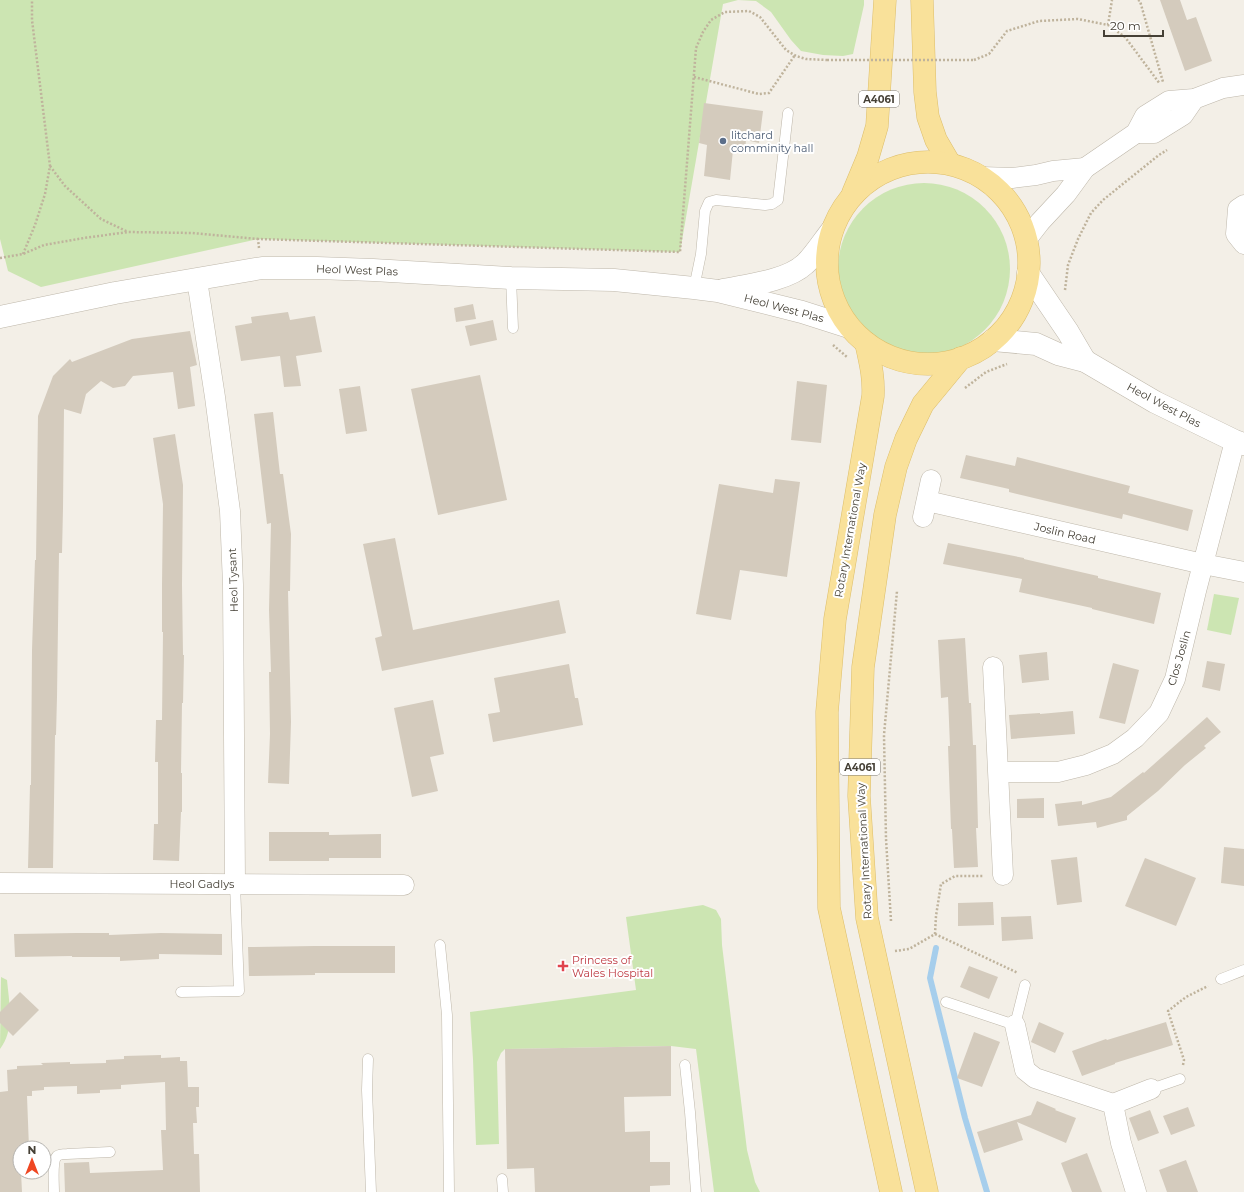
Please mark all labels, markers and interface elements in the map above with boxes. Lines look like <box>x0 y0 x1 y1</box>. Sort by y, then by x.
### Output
scale bar <box>1104 12 1163 38</box>
text: 20 m <box>1110 18 1141 33</box>
road number: A4061 <box>859 91 899 107</box>
place label: litchard comminity hall <box>731 128 813 155</box>
marker: litchard comminity hall <box>718 136 728 146</box>
street label: Heol West Plas <box>316 262 399 278</box>
street label: Heol West Plas <box>743 291 826 326</box>
street label: Heol West Plas <box>1125 380 1204 431</box>
street label: Rotary International Way <box>831 461 869 598</box>
street label: Joslin Road <box>1032 519 1097 547</box>
street label: Heol Tysant <box>225 547 241 612</box>
street label: Clos Joslin <box>1164 629 1194 687</box>
road number: A4061 <box>840 759 880 775</box>
street label: Rotary International Way <box>853 782 875 920</box>
street label: Heol Gadlys <box>170 877 235 891</box>
place label: Princess of Wales Hospital <box>572 953 653 980</box>
marker: Princess of Wales Hospital <box>557 960 569 972</box>
north arrow <box>12 1140 52 1180</box>
text: N <box>28 1143 36 1157</box>

